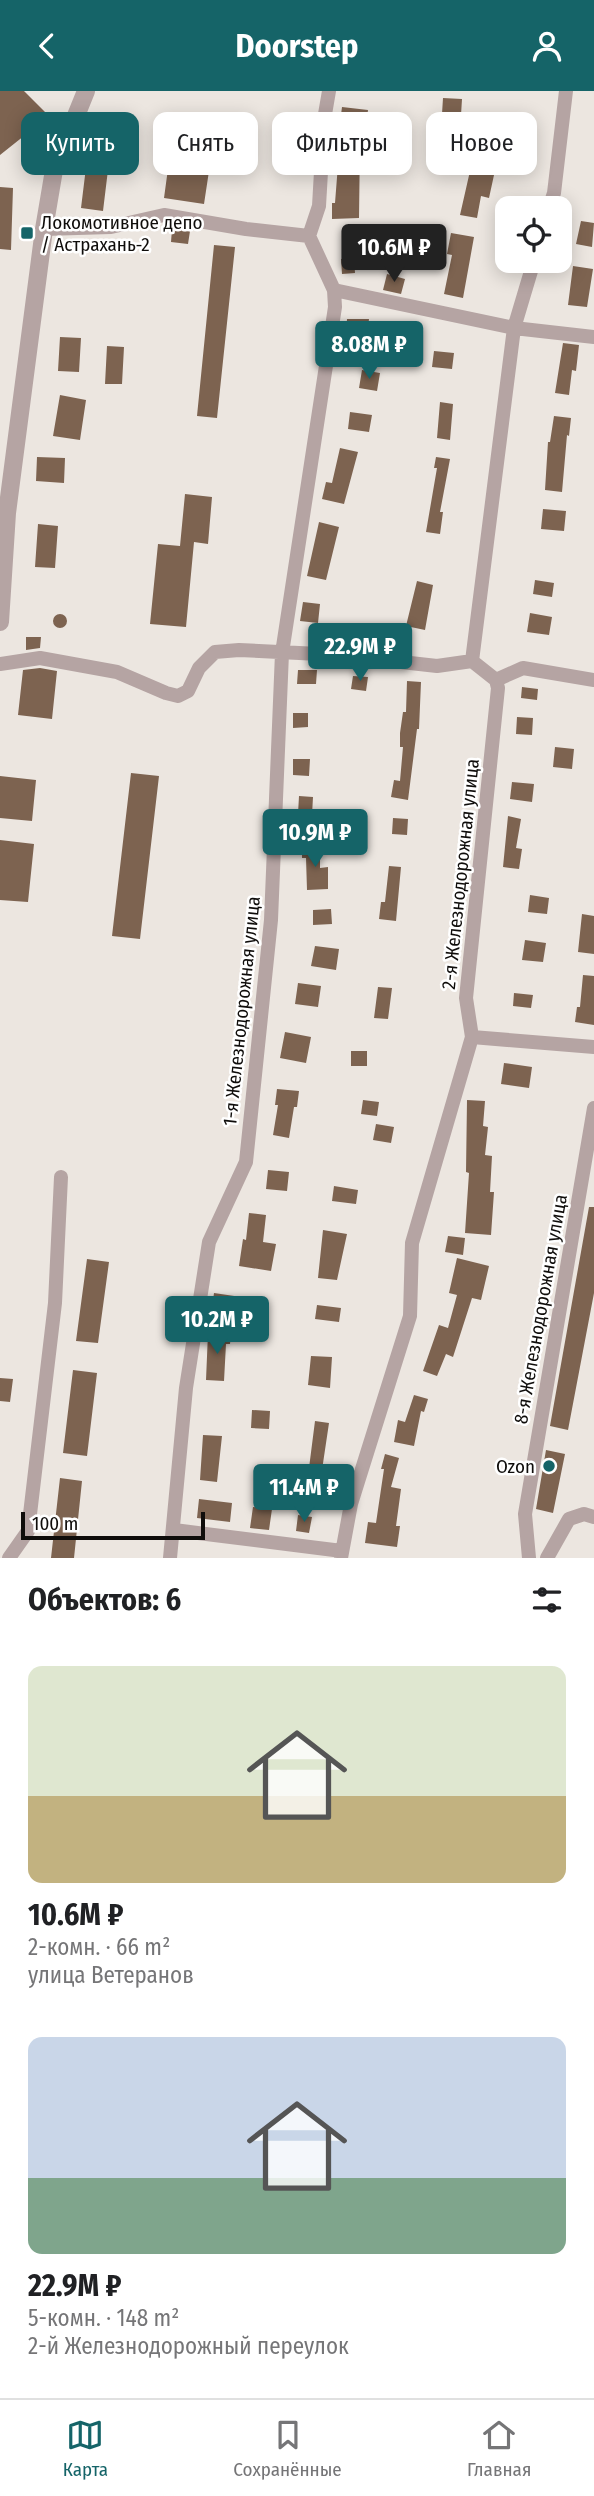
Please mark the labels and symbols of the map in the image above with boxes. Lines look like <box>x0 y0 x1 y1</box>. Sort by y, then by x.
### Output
place label: Локомотивное депо / Астрахань-2 <box>41 211 202 256</box>
marker: Локомотивное депо / Астрахань-2 <box>19 225 35 241</box>
pin: 10.6M ₽ <box>329 225 459 284</box>
pin: 8.08M ₽ <box>304 321 434 381</box>
pin: 22.9M ₽ <box>295 623 425 683</box>
street label: 2-я Железнодорожная улица <box>437 758 484 990</box>
pin: 10.9M ₽ <box>250 809 380 869</box>
street label: 1-я Железнодорожная улица <box>218 895 265 1127</box>
street label: 8-я Железнодорожная улица <box>509 1192 572 1426</box>
pin: 10.2M ₽ <box>152 1297 282 1356</box>
place label: Ozon <box>496 1455 535 1478</box>
marker: Ozon <box>541 1458 557 1474</box>
pin: 11.4M ₽ <box>239 1465 369 1524</box>
scale bar <box>21 1509 205 1541</box>

